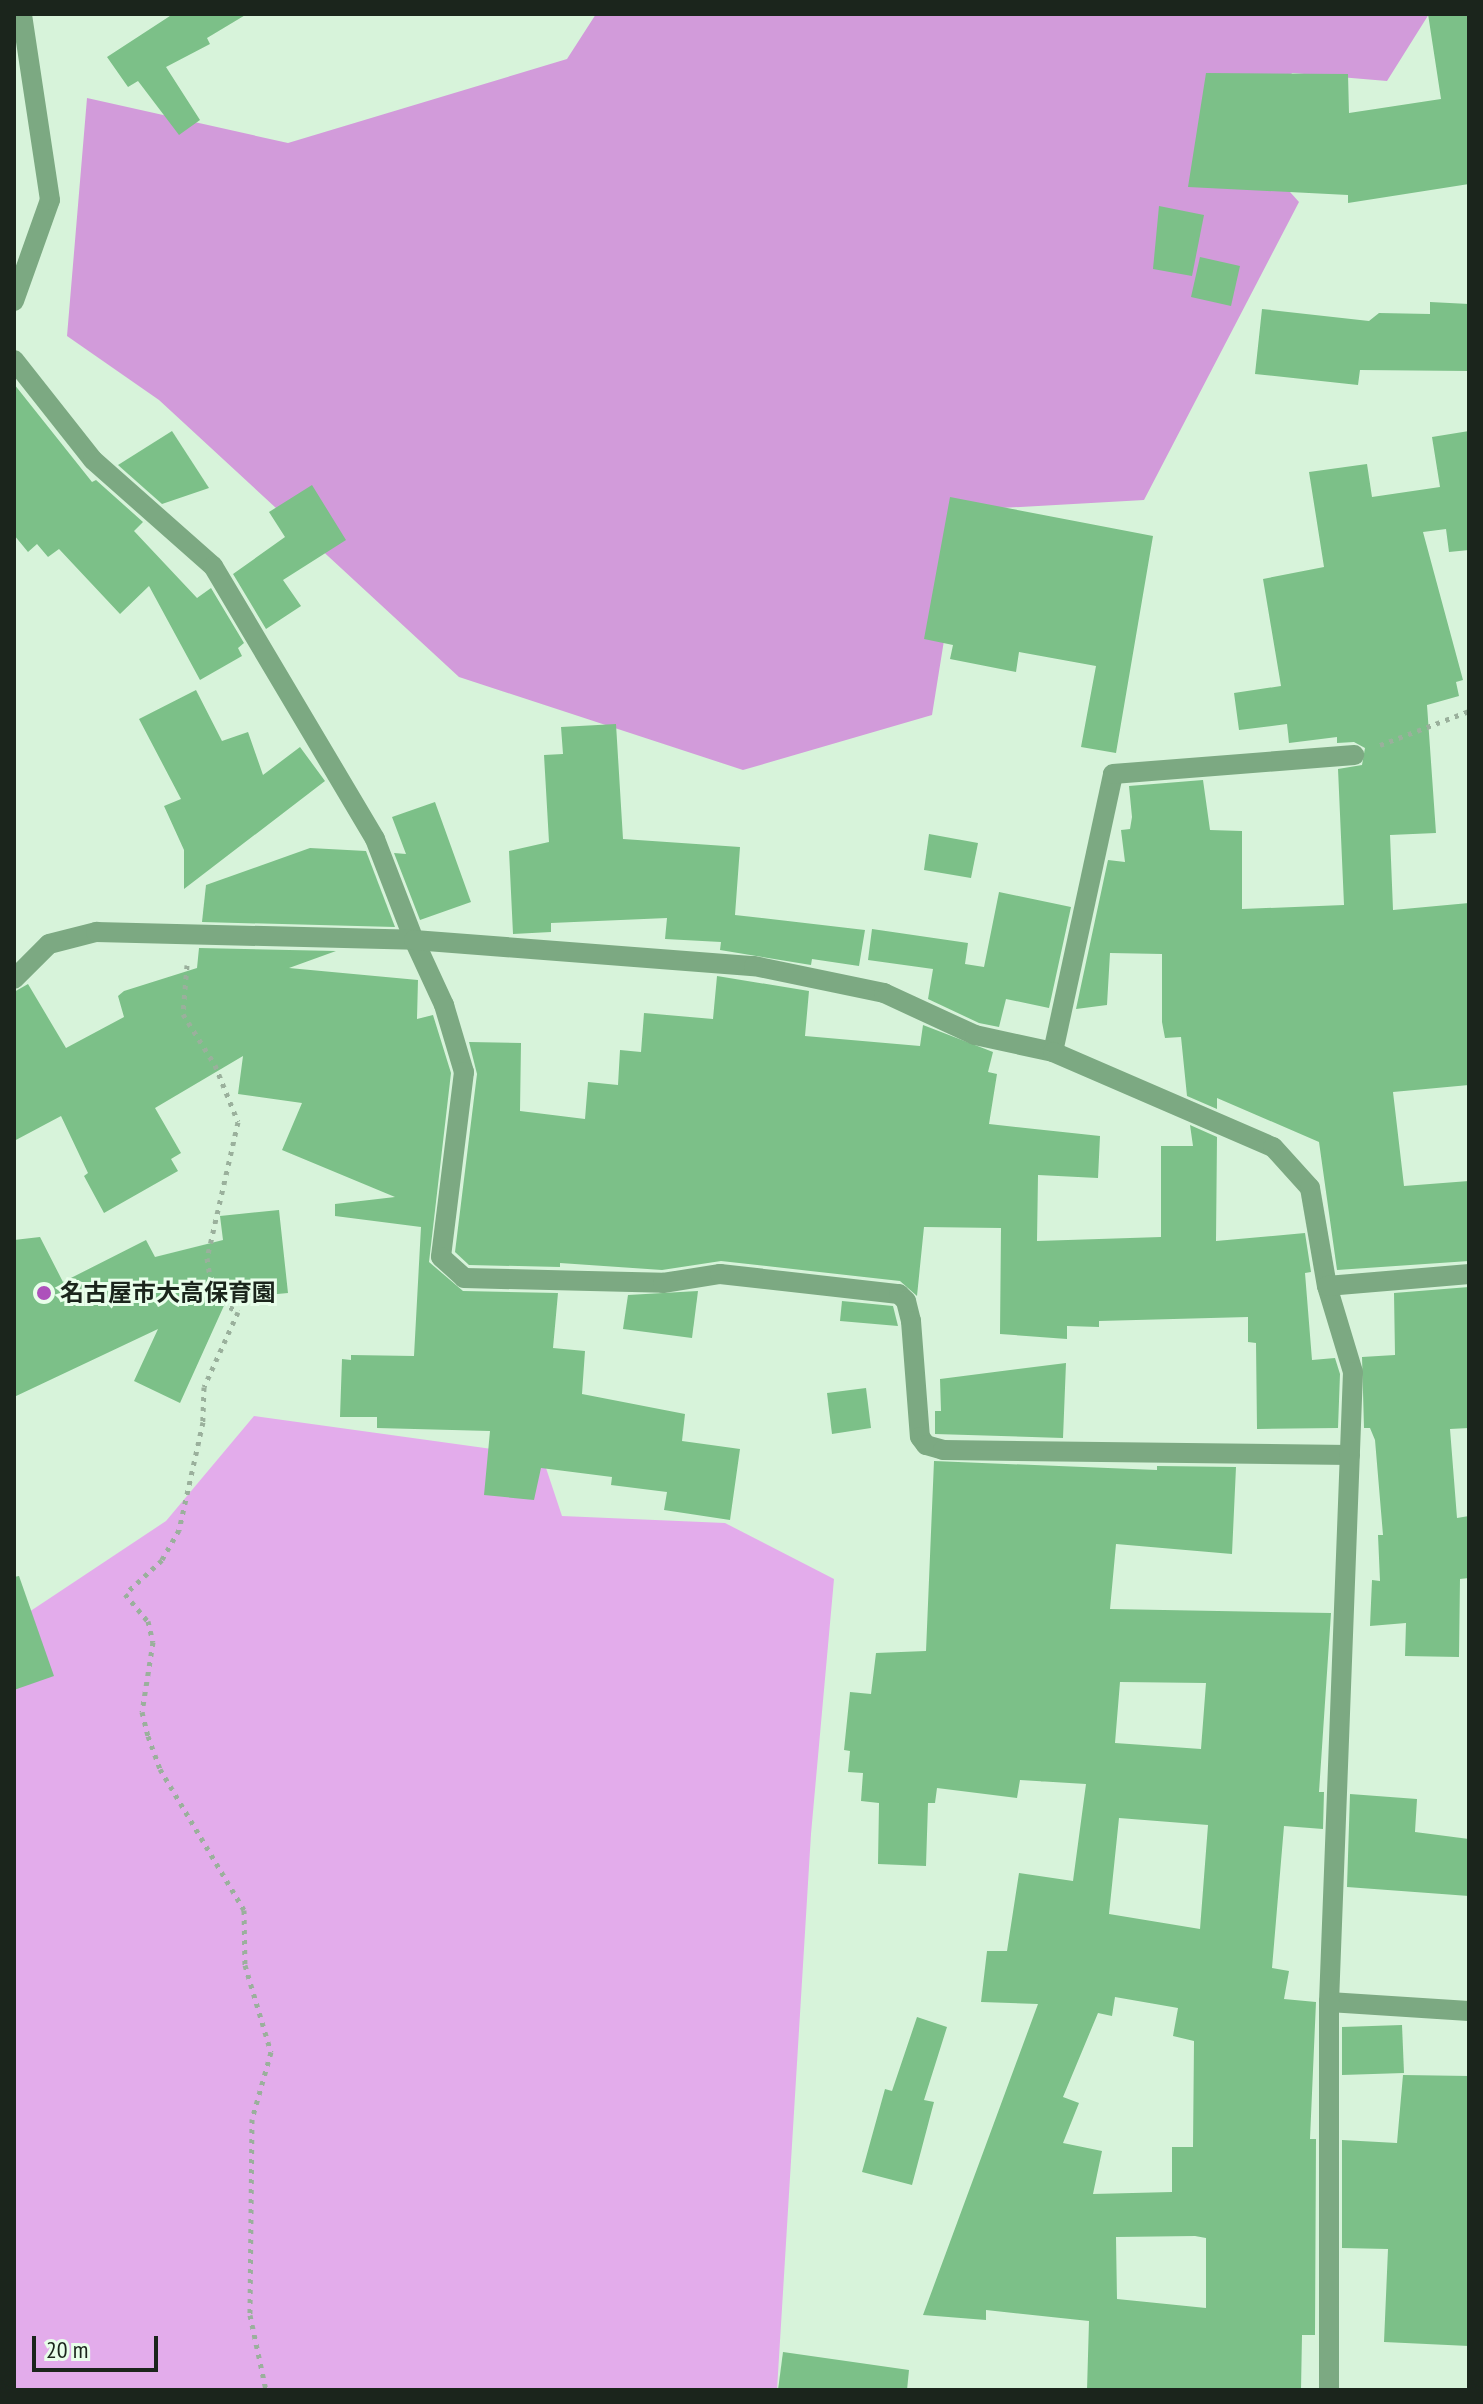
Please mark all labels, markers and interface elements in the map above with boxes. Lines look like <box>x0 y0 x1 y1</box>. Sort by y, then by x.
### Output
place label: 名古屋市大高保育園 <box>60 1279 276 1307</box>
marker: 名古屋市大高保育園 <box>35 1284 53 1302</box>
scale bar <box>36 2320 162 2370</box>
text: 20 m <box>46 2334 88 2365</box>

